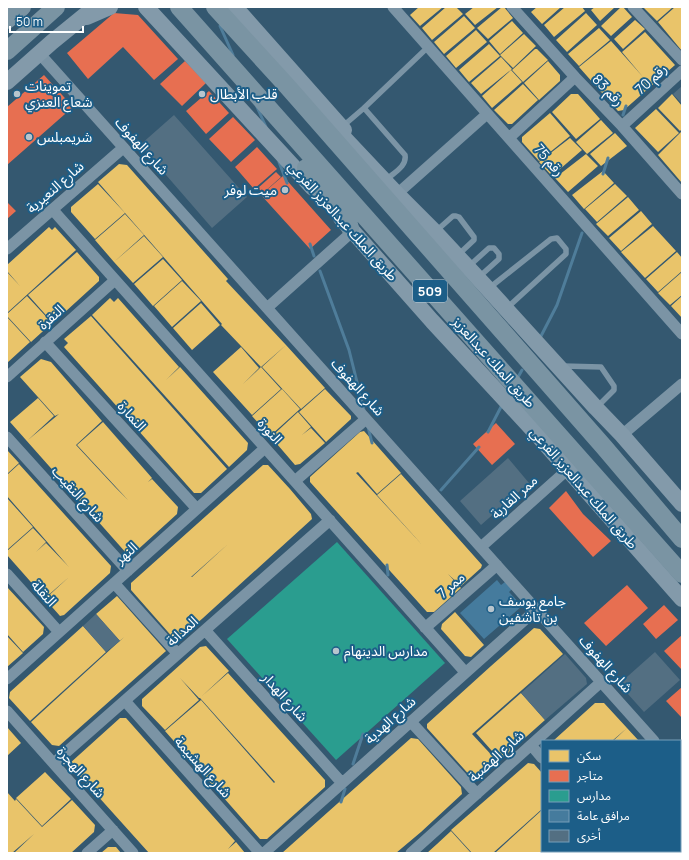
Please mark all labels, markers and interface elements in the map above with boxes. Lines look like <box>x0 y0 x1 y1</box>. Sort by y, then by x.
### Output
scale bar <box>10 8 83 34</box>
text: 50 m <box>16 13 43 30</box>
street label: رقم 70 <box>631 59 672 100</box>
street label: رقم 83 <box>587 70 628 111</box>
place label: تموينات شعاع العنزي <box>25 76 93 113</box>
place label: قلب الأبطال <box>210 84 278 103</box>
marker: تموينات شعاع العنزي <box>12 89 22 99</box>
marker: قلب الأبطال <box>197 89 207 99</box>
street label: شارع الهفوف <box>110 113 173 180</box>
place label: شريمبلس <box>37 127 92 146</box>
marker: شريمبلس <box>24 132 34 142</box>
street label: رقم 75 <box>529 140 569 181</box>
street label: شارع النعيرية <box>22 156 89 218</box>
street label: طريق الملك عبدالعزيز الفرعي <box>283 157 402 286</box>
place label: ميت لوفر <box>223 180 277 199</box>
marker: ميت لوفر <box>280 185 290 195</box>
road number: 509 <box>413 280 447 302</box>
street label: النقرة <box>33 300 68 334</box>
street label: طريق الملك عبدالعزيز <box>447 311 540 412</box>
street label: شارع الهفوف <box>326 354 389 421</box>
street label: النمارة <box>114 397 151 435</box>
street label: النورة <box>254 414 287 448</box>
street label: طريق الملك عبدالعزيز الفرعي <box>524 423 643 554</box>
street label: شارع النقيب <box>47 462 109 527</box>
street label: ممر القاربة <box>486 470 541 523</box>
street label: النهر <box>109 537 141 569</box>
street label: ممر 7 <box>433 567 469 602</box>
street label: النقلة <box>27 575 61 610</box>
place label: جامع يوسف بن تاشفين <box>499 591 566 626</box>
marker: جامع يوسف بن تاشفين <box>486 604 496 614</box>
street label: المدانة <box>162 611 202 650</box>
street label: شارع الهفوف <box>574 631 637 698</box>
place label: مدارس الدينهام <box>344 641 428 662</box>
marker: مدارس الدينهام <box>331 646 341 656</box>
street label: شارع الهدار <box>256 667 313 727</box>
street label: شارع الهدية <box>360 692 421 749</box>
street label: شارع الهضبة <box>464 725 529 787</box>
street label: شارع الهشيمة <box>169 732 236 803</box>
legend <box>541 740 681 852</box>
street label: شارع الهجرة <box>52 742 110 803</box>
text: سكن <box>577 747 601 764</box>
text: متاجر <box>576 767 603 784</box>
text: مدارس <box>577 787 611 804</box>
text: مرافق عامة <box>577 807 630 824</box>
text: أخرى <box>577 827 601 844</box>

